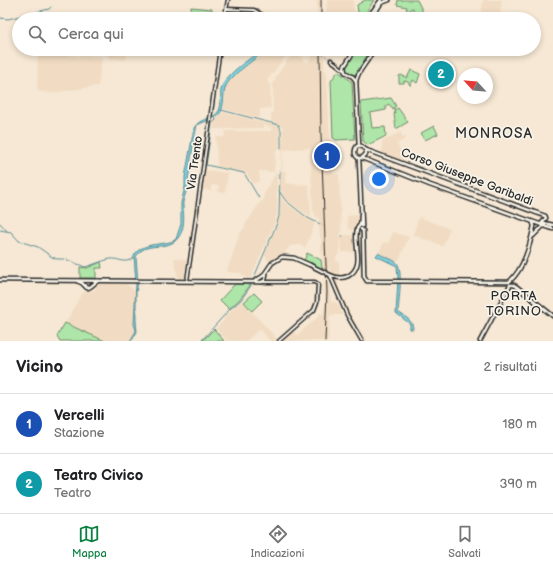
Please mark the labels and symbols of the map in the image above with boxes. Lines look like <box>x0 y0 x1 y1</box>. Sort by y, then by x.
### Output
pin: 2 <box>428 59 454 89</box>
north arrow <box>457 68 493 104</box>
district label: MONROSA <box>455 125 533 142</box>
street label: Via Trento <box>184 135 206 191</box>
pin: 1 <box>314 141 340 171</box>
street label: Corso Giuseppe Garibaldi <box>399 145 535 209</box>
your location <box>369 169 389 189</box>
district label: PORTA TORINO <box>486 288 542 319</box>

